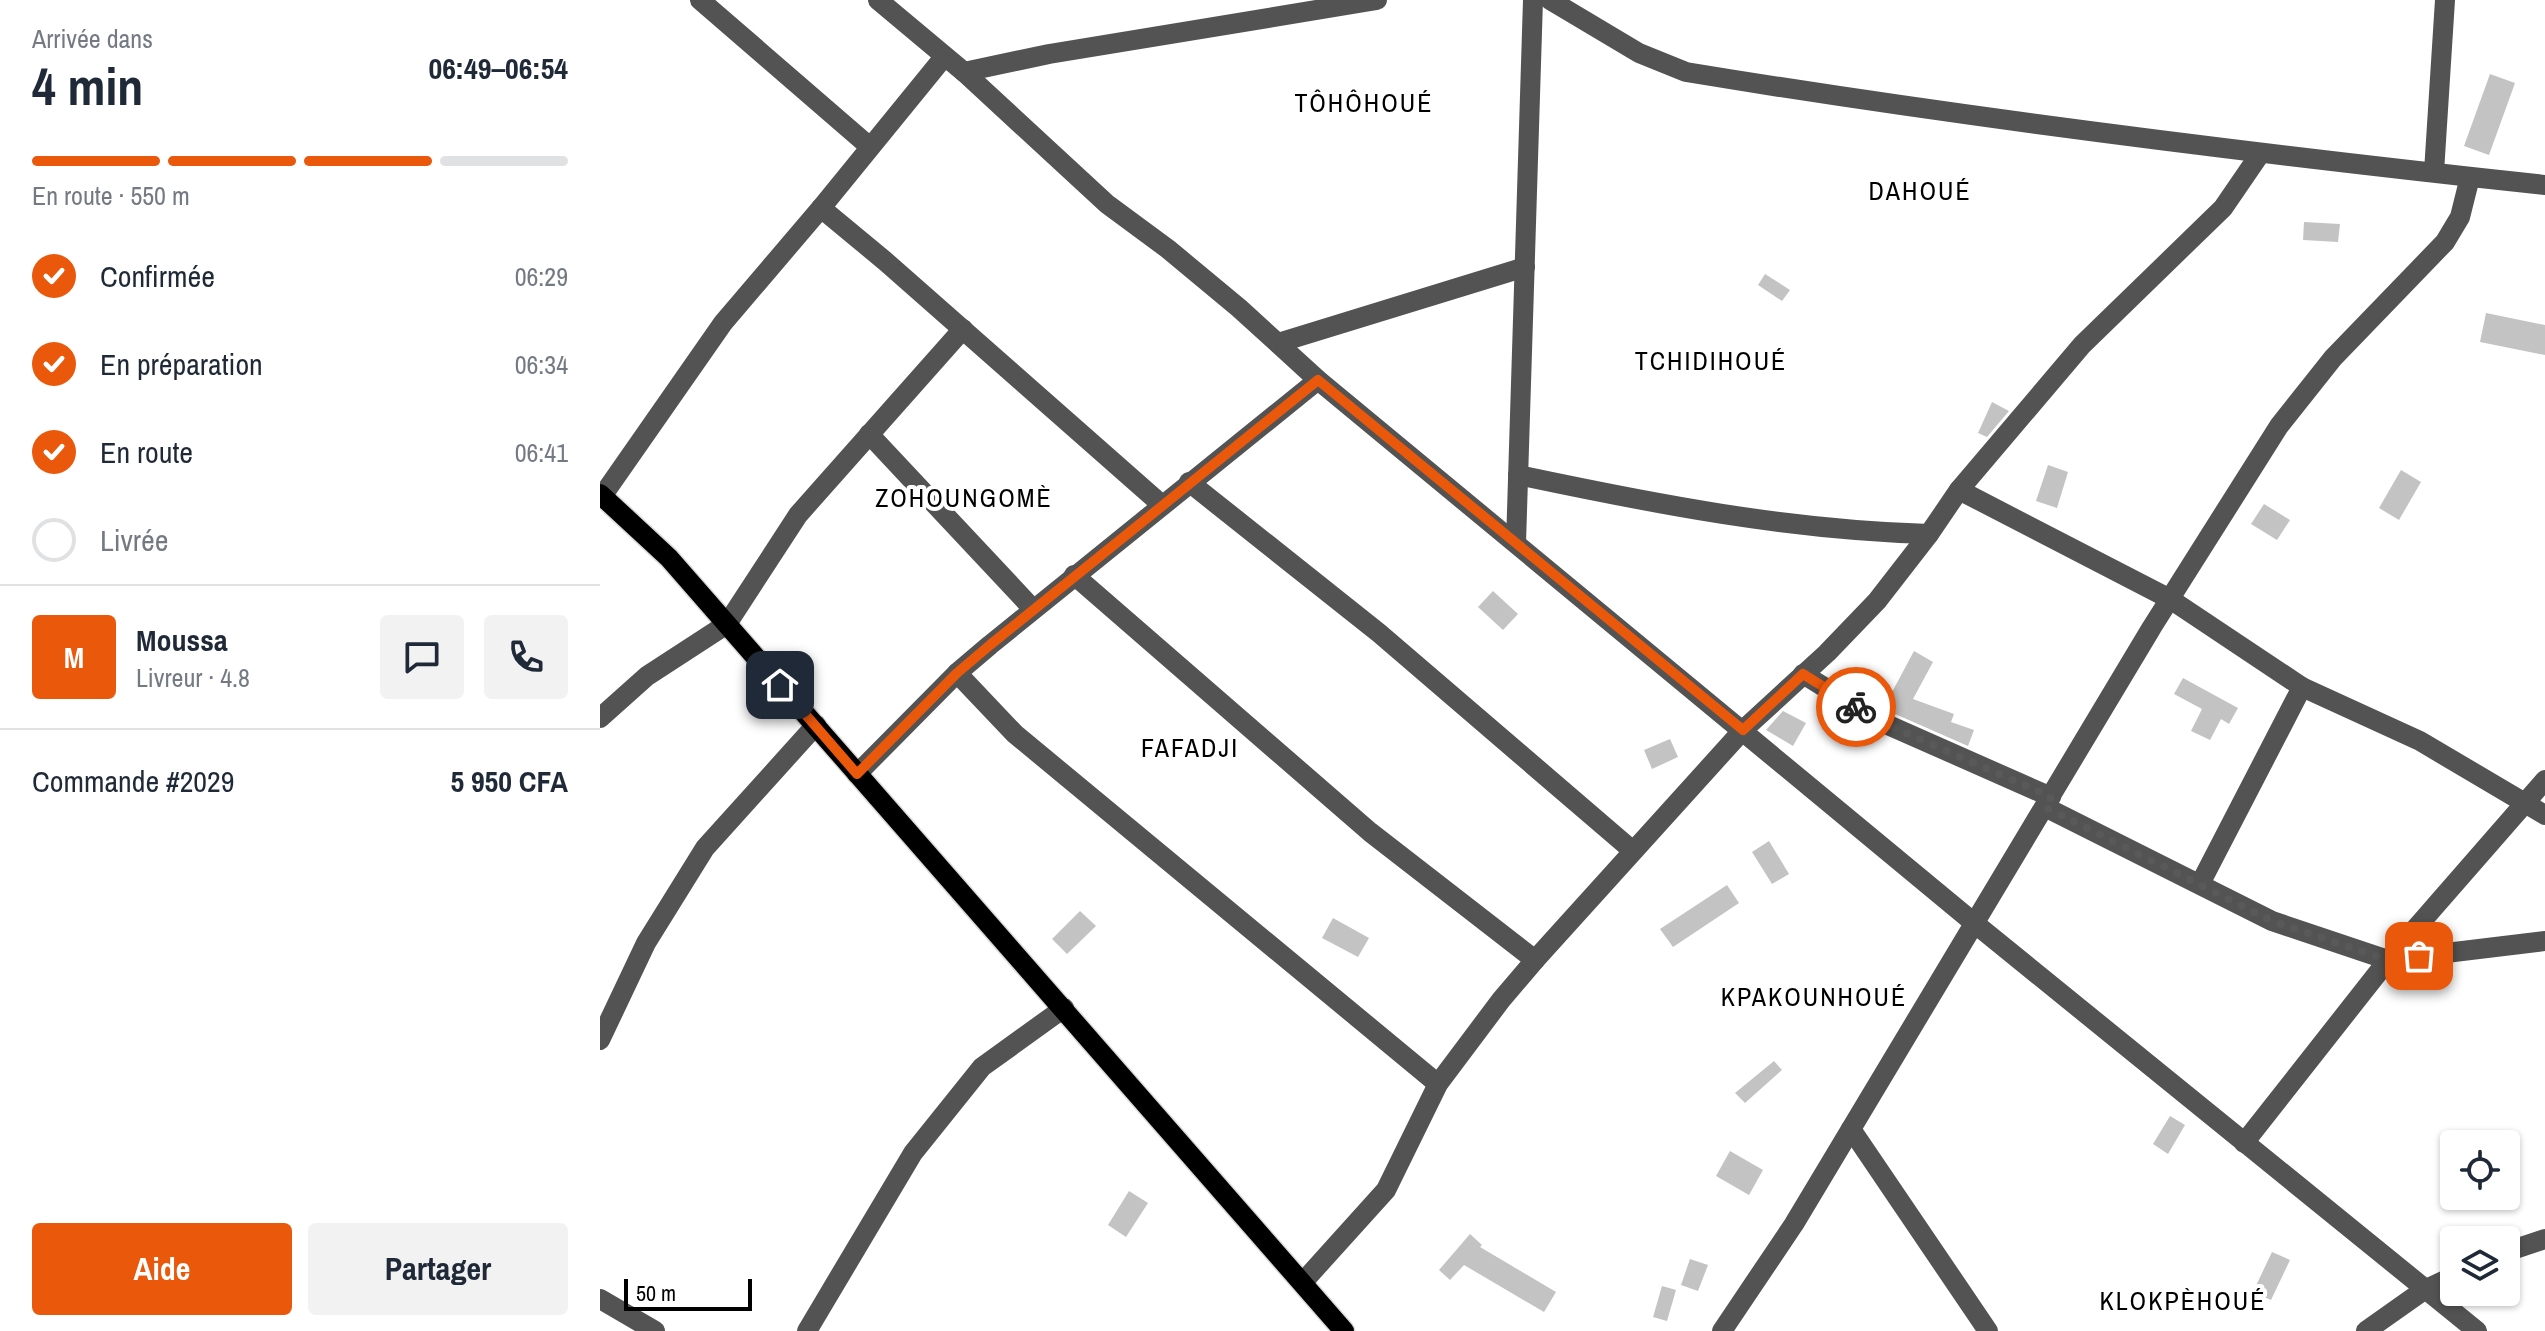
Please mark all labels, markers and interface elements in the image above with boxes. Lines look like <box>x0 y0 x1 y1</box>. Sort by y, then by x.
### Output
text: Arrivée dans <box>32 21 153 56</box>
text: 06:49–06:54 <box>429 48 568 88</box>
text: 4 min <box>32 51 143 121</box>
district label: TÔHÔHOUÉ <box>1295 85 1433 120</box>
district label: DAHOUÉ <box>1868 173 1972 208</box>
text: En route · 550 m <box>32 178 190 213</box>
icon: check <box>32 254 76 298</box>
text: Confirmée <box>100 256 215 296</box>
text: 06:29 <box>515 259 568 294</box>
icon: check <box>32 342 76 386</box>
district label: TCHIDIHOUÉ <box>1635 343 1787 378</box>
text: En préparation <box>100 344 263 384</box>
text: 06:34 <box>515 347 568 382</box>
icon: check <box>32 430 76 474</box>
text: En route <box>100 432 193 472</box>
text: 06:41 <box>515 435 568 470</box>
district label: ZOHOUNGOMÈ <box>875 480 1053 515</box>
text: Livrée <box>100 520 168 560</box>
button: chat <box>380 615 464 699</box>
button: phone <box>484 615 568 699</box>
text: Moussa <box>136 620 228 660</box>
text: M <box>64 637 84 677</box>
pin <box>746 651 814 719</box>
text: Livreur · 4.8 <box>136 660 250 695</box>
icon: home <box>758 663 802 707</box>
courier <box>1816 667 1896 747</box>
icon: bike <box>1834 685 1878 729</box>
district label: FAFADJI <box>1141 730 1239 765</box>
text: Commande #2029 <box>32 761 234 801</box>
text: 5 950 CFA <box>450 761 568 801</box>
pin <box>2385 922 2453 990</box>
icon: bag <box>2397 934 2441 978</box>
district label: KPAKOUNHOUÉ <box>1721 979 1907 1014</box>
map controls <box>2440 1130 2520 1306</box>
button: locate <box>2440 1130 2520 1210</box>
button: Aide <box>32 1223 292 1315</box>
button: Partager <box>308 1223 568 1315</box>
button: layers <box>2440 1226 2520 1306</box>
scale bar <box>624 1275 752 1311</box>
text: 50 m <box>636 1278 676 1308</box>
district label: KLOKPÈHOUÉ <box>2100 1283 2266 1318</box>

